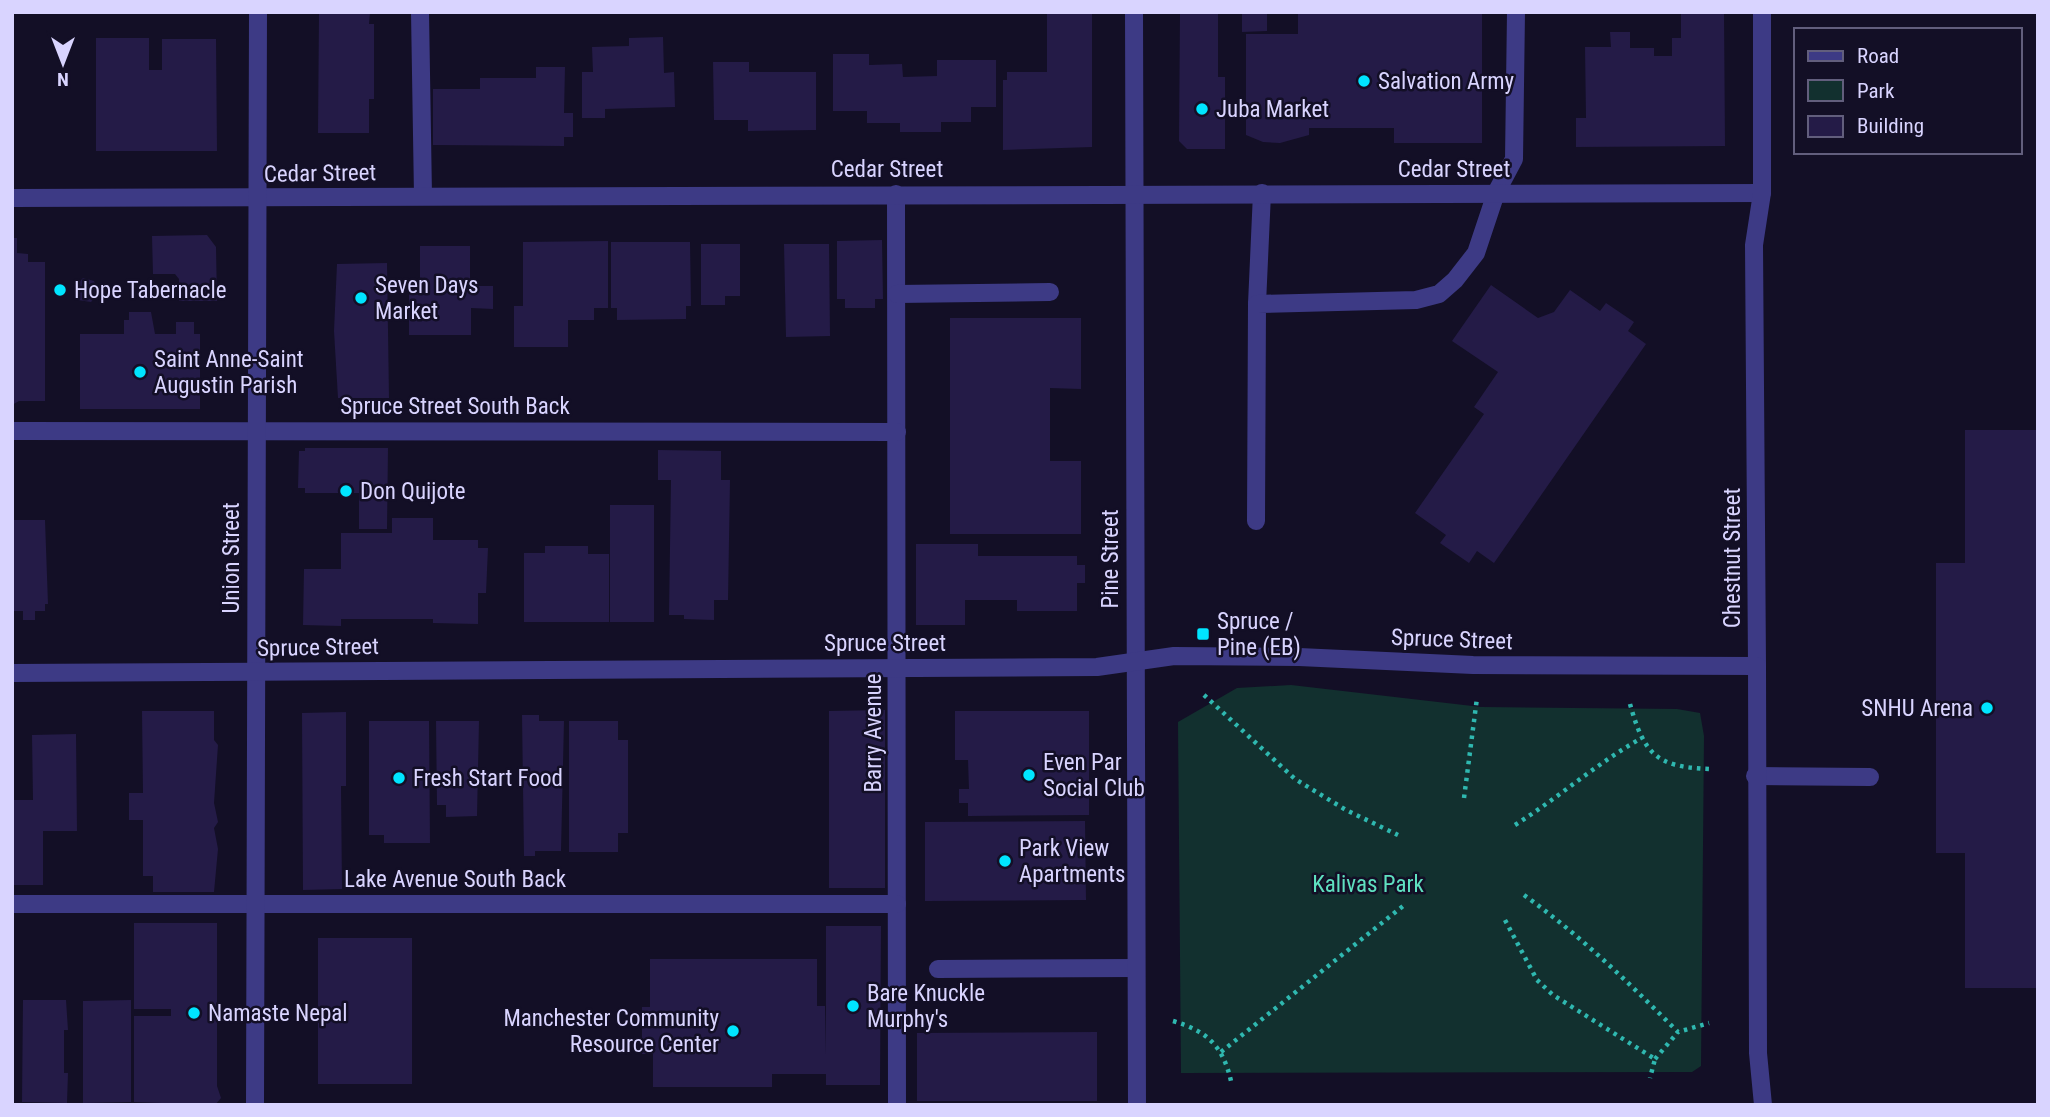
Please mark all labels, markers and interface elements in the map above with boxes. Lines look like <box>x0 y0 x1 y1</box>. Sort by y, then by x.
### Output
north arrow <box>28 28 98 98</box>
legend <box>1794 28 2022 154</box>
text: Road <box>1857 44 1899 68</box>
text: N <box>57 68 69 91</box>
place label: Salvation Army <box>1378 68 1515 95</box>
marker: Salvation Army <box>1356 73 1372 89</box>
text: Park <box>1857 79 1895 103</box>
place label: Juba Market <box>1216 96 1329 123</box>
marker: Juba Market <box>1194 101 1210 117</box>
text: Building <box>1857 114 1924 138</box>
street label: Cedar Street <box>831 156 943 183</box>
street label: Cedar Street <box>1398 156 1510 183</box>
street label: Cedar Street <box>264 159 376 188</box>
place label: Seven Days Market <box>375 272 479 325</box>
place label: Hope Tabernacle <box>74 277 226 304</box>
marker: Hope Tabernacle <box>52 282 68 298</box>
marker: Seven Days Market <box>353 290 369 306</box>
place label: Saint Anne-Saint Augustin Parish <box>154 346 304 399</box>
marker: Saint Anne-Saint Augustin Parish <box>132 364 148 380</box>
street label: Spruce Street South Back <box>340 393 570 420</box>
place label: Don Quijote <box>360 478 466 505</box>
marker: Don Quijote <box>338 483 354 499</box>
street label: Chestnut Street <box>1719 488 1746 628</box>
street label: Union Street <box>218 502 245 614</box>
street label: Pine Street <box>1097 509 1124 609</box>
place label: Spruce / Pine (EB) <box>1217 608 1301 661</box>
street label: Spruce Street <box>1391 624 1513 655</box>
marker: Spruce / Pine (EB) <box>1195 626 1211 642</box>
street label: Spruce Street <box>824 630 946 657</box>
street label: Spruce Street <box>257 633 379 662</box>
street label: Barry Avenue <box>860 674 887 792</box>
place label: SNHU Arena <box>1861 695 1973 722</box>
marker: SNHU Arena <box>1979 700 1995 716</box>
place label: Even Par Social Club <box>1043 749 1145 802</box>
place label: Fresh Start Food <box>413 765 563 792</box>
marker: Even Par Social Club <box>1021 767 1037 783</box>
marker: Fresh Start Food <box>391 770 407 786</box>
place label: Park View Apartments <box>1019 835 1126 888</box>
marker: Park View Apartments <box>997 853 1013 869</box>
street label: Lake Avenue South Back <box>344 866 567 893</box>
park label: Kalivas Park <box>1312 871 1424 898</box>
place label: Bare Knuckle Murphy's <box>867 980 985 1033</box>
marker: Bare Knuckle Murphy's <box>845 998 861 1014</box>
place label: Namaste Nepal <box>208 1000 348 1027</box>
marker: Namaste Nepal <box>186 1005 202 1021</box>
place label: Manchester Community Resource Center <box>503 1005 719 1058</box>
marker: Manchester Community Resource Center <box>725 1023 741 1039</box>

